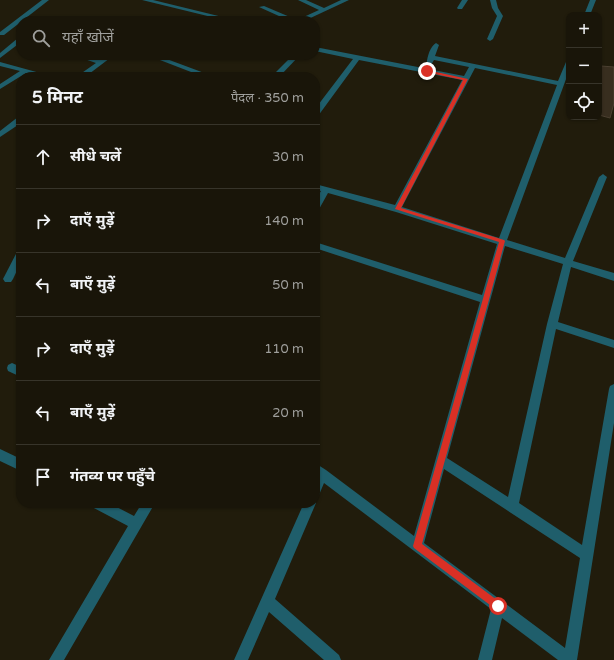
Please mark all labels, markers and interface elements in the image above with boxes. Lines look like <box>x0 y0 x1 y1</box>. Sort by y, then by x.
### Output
map controls <box>566 12 602 120</box>
button: + <box>566 12 602 48</box>
search box <box>16 16 320 60</box>
icon: search <box>30 27 52 49</box>
text: यहाँ खोजें <box>62 28 114 46</box>
button: − <box>566 48 602 84</box>
route end <box>418 62 436 80</box>
button: locate <box>566 84 602 120</box>
text: 5 मिनट <box>32 87 83 108</box>
text: पैदल · 350 m <box>231 90 304 106</box>
icon: ahead <box>32 146 54 168</box>
text: सीधे चलें <box>70 147 121 165</box>
text: 30 m <box>272 149 304 165</box>
icon: right <box>32 210 54 232</box>
text: दाएँ मुड़ें <box>70 211 114 229</box>
text: 140 m <box>264 213 304 229</box>
icon: left <box>32 274 54 296</box>
text: बाएँ मुड़ें <box>70 275 115 293</box>
text: 50 m <box>272 277 304 293</box>
icon: right <box>32 338 54 360</box>
text: दाएँ मुड़ें <box>70 339 114 357</box>
text: 110 m <box>264 341 304 357</box>
icon: left <box>32 402 54 424</box>
text: बाएँ मुड़ें <box>70 403 115 421</box>
text: 20 m <box>272 405 304 421</box>
icon: arrive <box>32 466 54 488</box>
text: गंतव्य पर पहुँचे <box>70 467 155 485</box>
route start <box>489 597 507 615</box>

